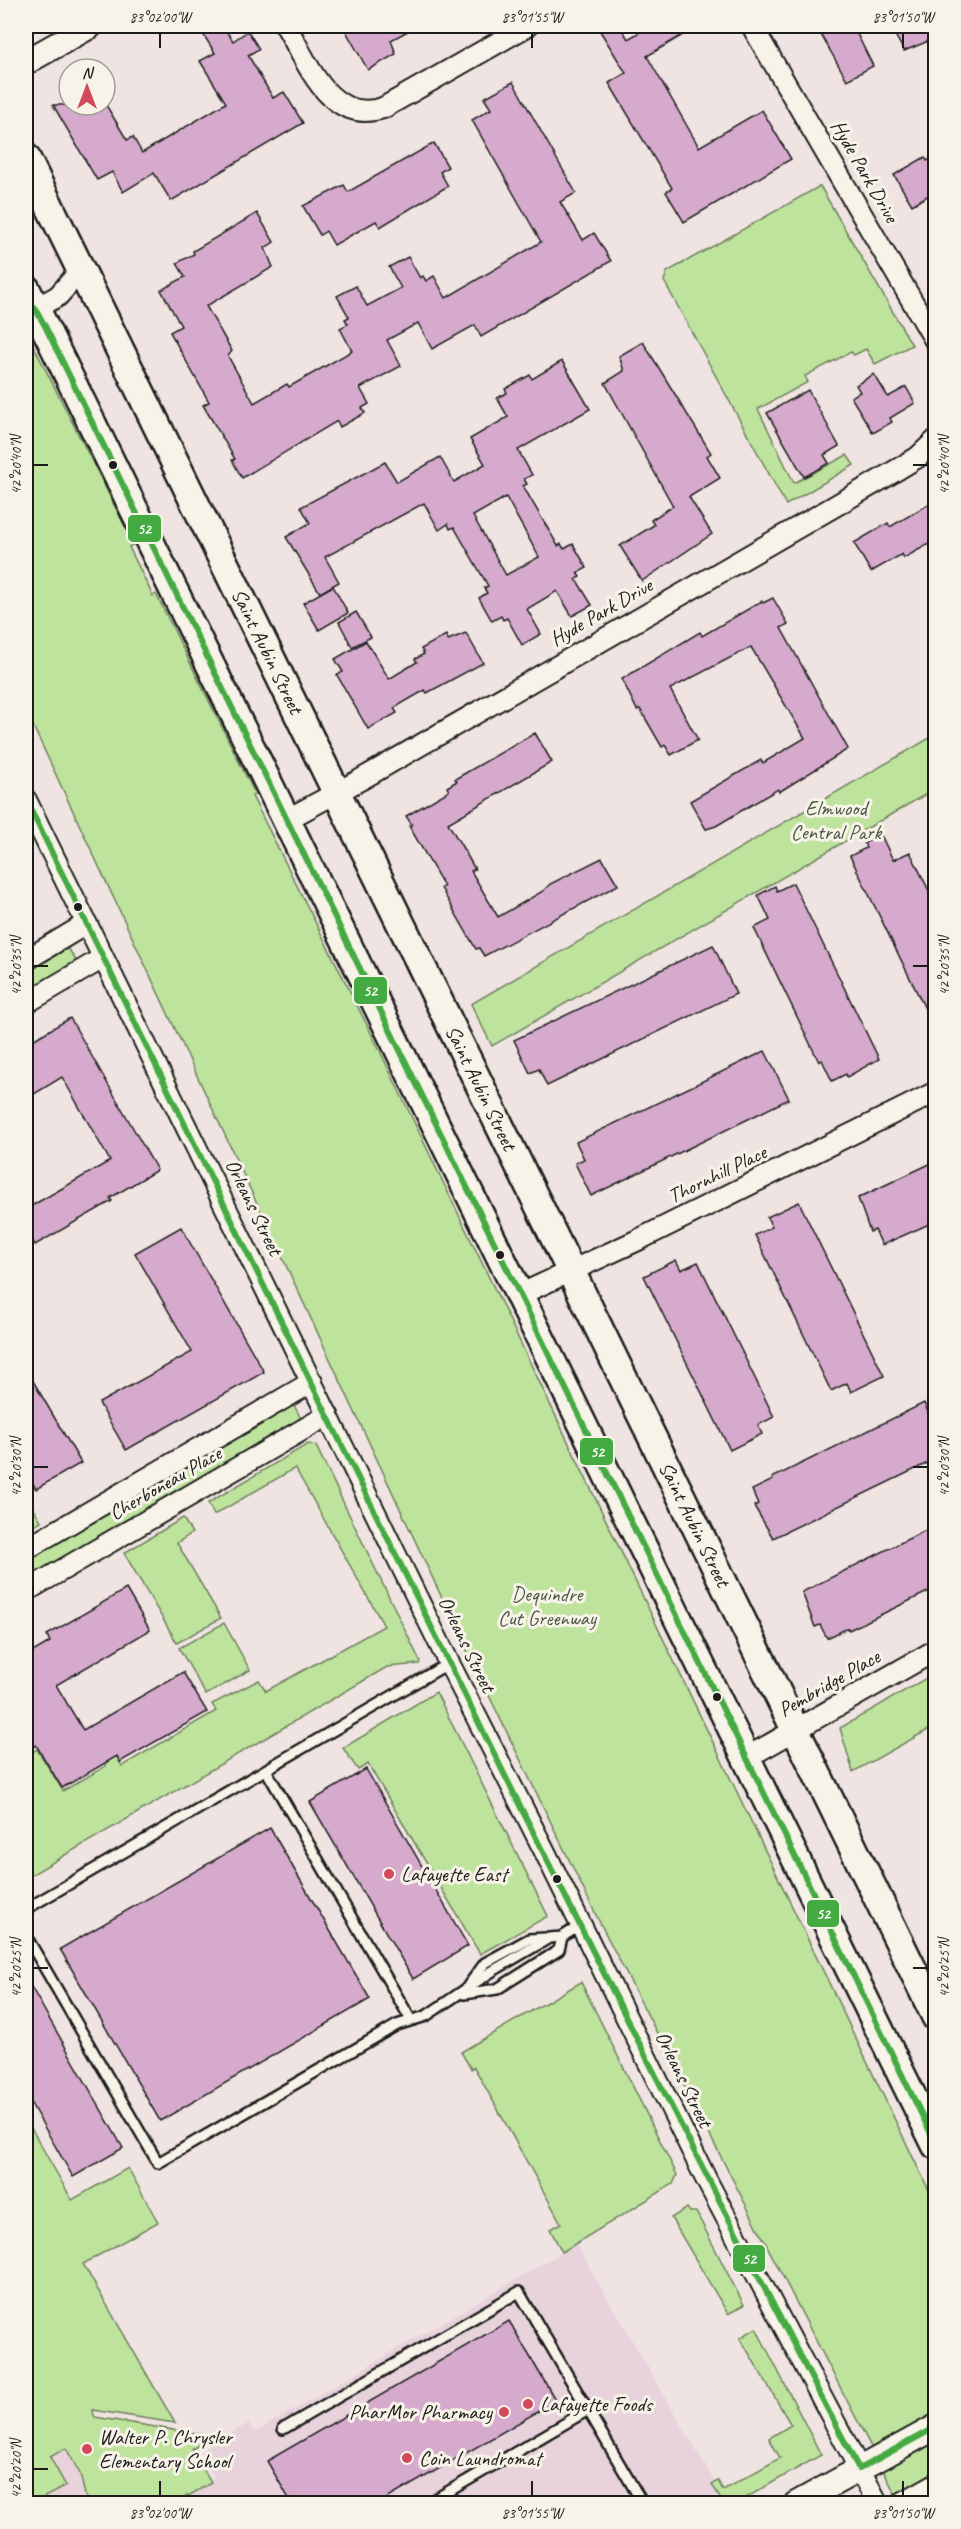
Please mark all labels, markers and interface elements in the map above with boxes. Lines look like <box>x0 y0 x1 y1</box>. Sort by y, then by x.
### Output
text: 83°02'00"W <box>130 8 194 27</box>
text: 83°01'55"W <box>502 8 566 27</box>
text: 83°01'50"W <box>873 8 937 27</box>
north arrow <box>57 57 117 117</box>
text: N <box>82 63 95 83</box>
street label: Hyde Park Drive <box>825 115 906 229</box>
text: 42°20'40"N <box>7 432 26 495</box>
text: 42°20'40"N <box>935 432 954 495</box>
unlabelled marker <box>107 459 119 471</box>
line badge: 52 <box>127 514 162 543</box>
text: 52 <box>137 519 153 539</box>
street label: Hyde Park Drive <box>545 571 659 652</box>
street label: Saint Aubin Street <box>226 584 310 720</box>
park label: Elmwood Central Park <box>791 795 883 845</box>
unlabelled marker <box>72 901 84 913</box>
text: 42°20'35"N <box>7 933 26 996</box>
text: 42°20'35"N <box>935 933 954 996</box>
line badge: 52 <box>353 976 388 1005</box>
text: 52 <box>363 981 379 1001</box>
street label: Saint Aubin Street <box>439 1021 524 1156</box>
street label: Thornhill Place <box>663 1138 772 1209</box>
street label: Orleans Street <box>220 1155 289 1261</box>
unlabelled marker <box>494 1249 506 1261</box>
text: 42°20'30"N <box>7 1434 26 1497</box>
text: 42°20'30"N <box>935 1434 954 1497</box>
line badge: 52 <box>579 1437 614 1466</box>
street label: Cherboneau Place <box>104 1439 228 1526</box>
text: 52 <box>590 1442 606 1462</box>
street label: Saint Aubin Street <box>653 1457 737 1593</box>
park label: Dequindre Cut Greenway <box>498 1581 598 1631</box>
street label: Orleans Street <box>433 1592 502 1698</box>
street label: Pembridge Place <box>774 1643 885 1722</box>
unlabelled marker <box>711 1691 723 1703</box>
place label: Lafayette East <box>401 1861 510 1887</box>
marker: Lafayette East <box>382 1867 396 1881</box>
unlabelled marker <box>551 1873 563 1885</box>
line badge: 52 <box>806 1899 840 1928</box>
text: 52 <box>816 1904 832 1924</box>
text: 42°20'25"N <box>7 1935 26 1998</box>
text: 42°20'25"N <box>935 1935 954 1998</box>
street label: Orleans Street <box>650 2027 719 2133</box>
line badge: 52 <box>732 2244 766 2273</box>
text: 52 <box>742 2249 758 2269</box>
place label: Lafayette Foods <box>540 2391 654 2417</box>
marker: Lafayette Foods <box>521 2397 535 2411</box>
place label: PharMor Pharmacy <box>349 2399 494 2425</box>
marker: PharMor Pharmacy <box>497 2405 511 2419</box>
place label: Walter P. Chrysler Elementary School <box>99 2424 234 2474</box>
text: 42°20'20"N <box>7 2436 26 2499</box>
marker: Walter P. Chrysler Elementary School <box>80 2442 94 2456</box>
place label: Coin Laundromat <box>419 2445 544 2471</box>
marker: Coin Laundromat <box>400 2451 414 2465</box>
text: 83°02'00"W <box>130 2504 194 2523</box>
text: 83°01'55"W <box>502 2504 566 2523</box>
text: 83°01'50"W <box>873 2504 937 2523</box>

